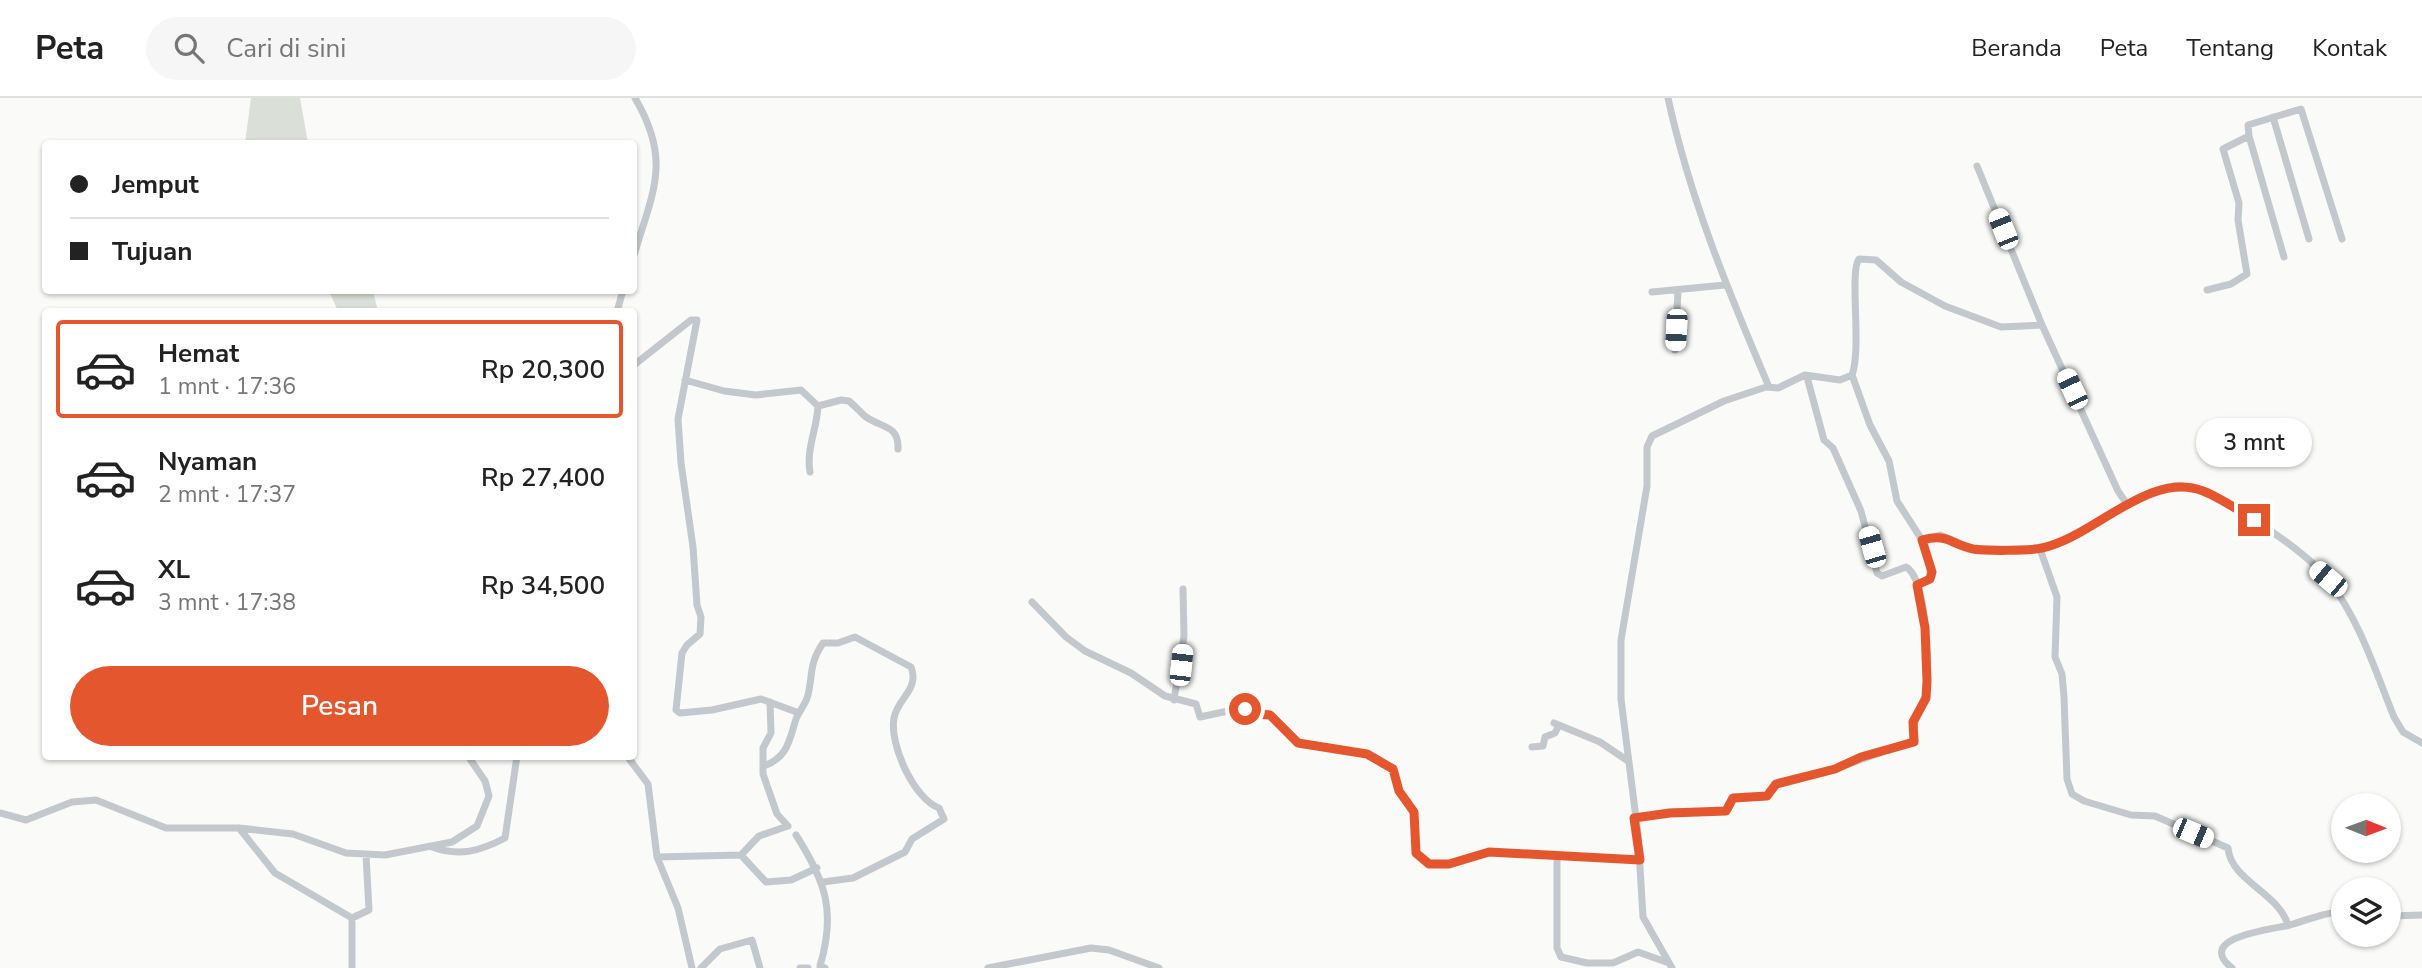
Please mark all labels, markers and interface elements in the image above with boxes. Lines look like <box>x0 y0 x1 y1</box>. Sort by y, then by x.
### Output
search box <box>146 17 636 80</box>
text: Peta <box>35 26 104 71</box>
icon: search <box>170 29 208 67</box>
text: Cari di sini <box>226 31 346 66</box>
text: Beranda <box>1971 32 2062 64</box>
text: Peta <box>2100 32 2148 64</box>
text: Tentang <box>2186 32 2274 64</box>
text: Kontak <box>2312 32 2387 64</box>
text: Jemput <box>112 167 199 202</box>
car <box>1986 206 2021 252</box>
text: Tujuan <box>112 234 192 269</box>
car <box>1665 308 1688 352</box>
text: Hemat <box>158 336 239 371</box>
icon: car <box>74 338 137 401</box>
text: Rp 20,300 <box>481 352 605 387</box>
car <box>2054 366 2091 412</box>
text: 1 mnt · 17:36 <box>158 371 296 402</box>
callout: 3 mnt <box>2196 418 2312 468</box>
text: 3 mnt <box>2223 427 2285 458</box>
text: Nyaman <box>158 444 257 479</box>
icon: car <box>74 446 137 509</box>
text: Rp 27,400 <box>481 460 605 495</box>
text: 2 mnt · 17:37 <box>158 479 296 510</box>
route end <box>2238 504 2270 536</box>
car <box>1857 524 1888 570</box>
text: XL <box>158 552 190 587</box>
icon: car <box>74 554 137 617</box>
car <box>2306 557 2351 601</box>
text: Rp 34,500 <box>481 568 605 603</box>
text: 3 mnt · 17:38 <box>158 587 296 618</box>
car <box>1169 643 1194 687</box>
button: Pesan <box>70 666 609 746</box>
route start <box>1229 693 1261 725</box>
north arrow <box>2331 793 2401 863</box>
map controls <box>2331 793 2401 947</box>
car <box>2170 815 2217 851</box>
button: layers <box>2331 877 2401 947</box>

